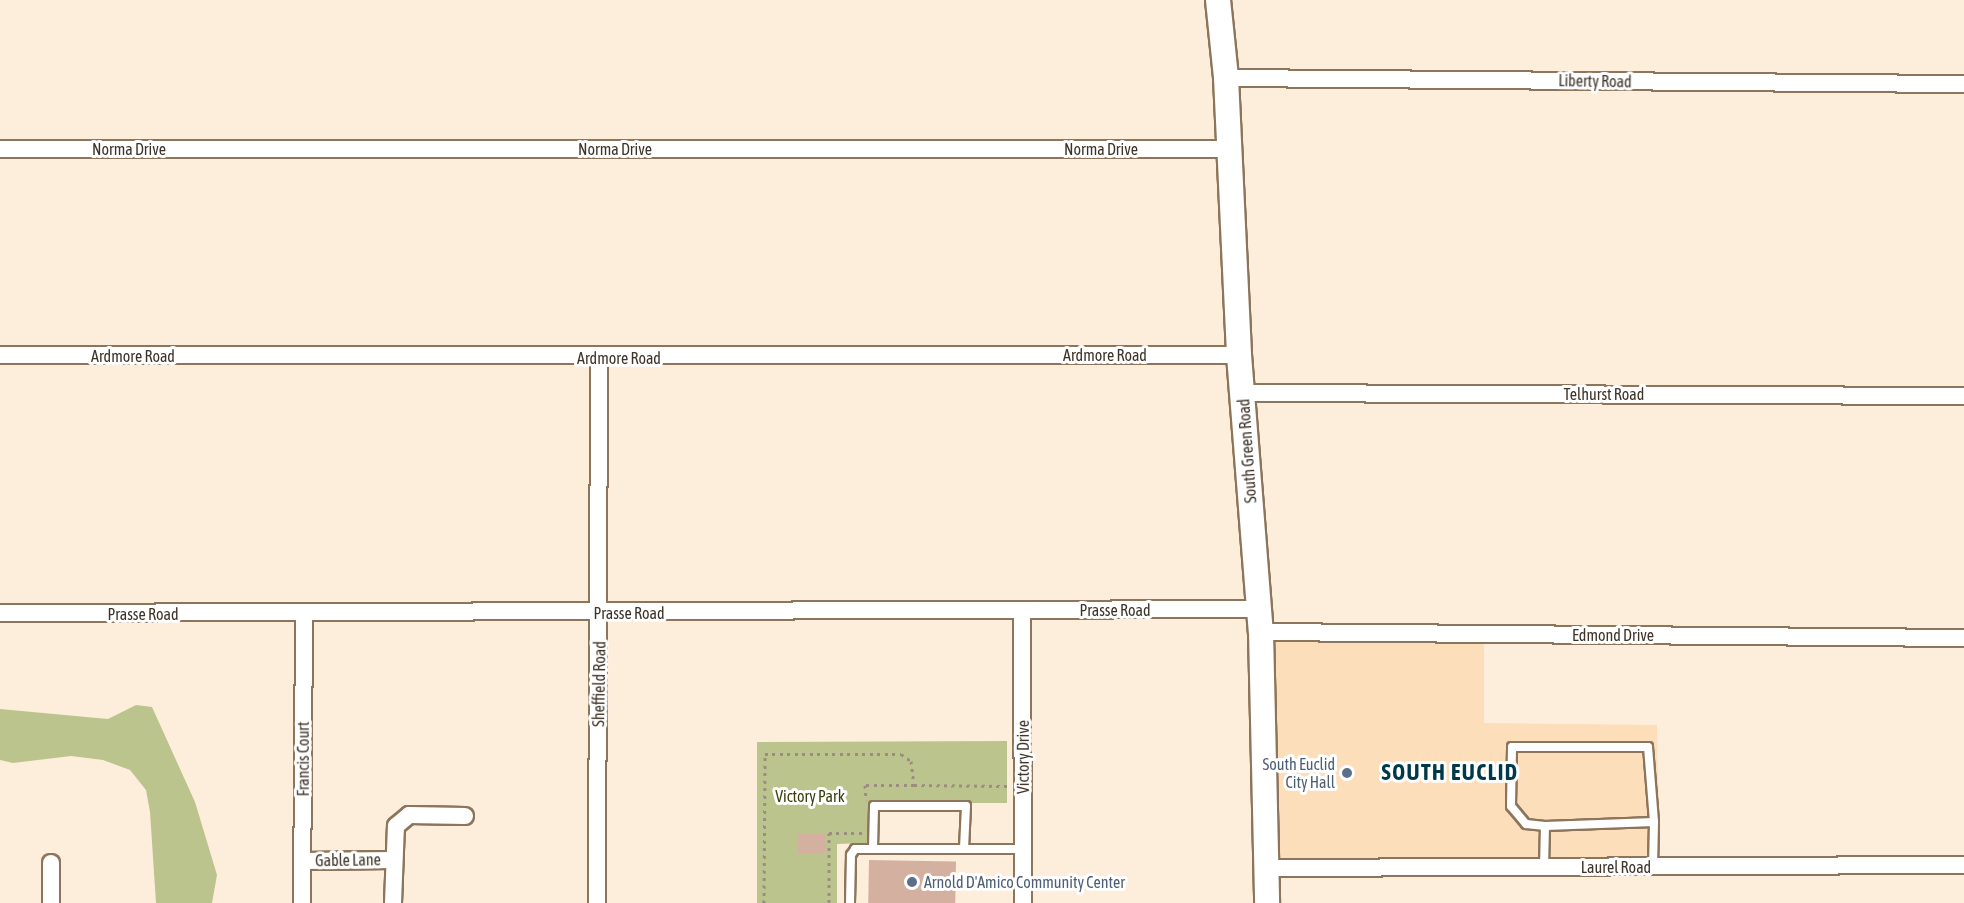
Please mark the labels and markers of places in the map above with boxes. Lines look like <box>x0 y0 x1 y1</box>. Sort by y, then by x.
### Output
place label: South Euclid City Hall <box>1263 754 1335 792</box>
marker: South Euclid City Hall <box>1340 766 1354 780</box>
place label: Arnold D'Amico Community Center <box>924 872 1125 892</box>
marker: Arnold D'Amico Community Center <box>905 875 919 889</box>

